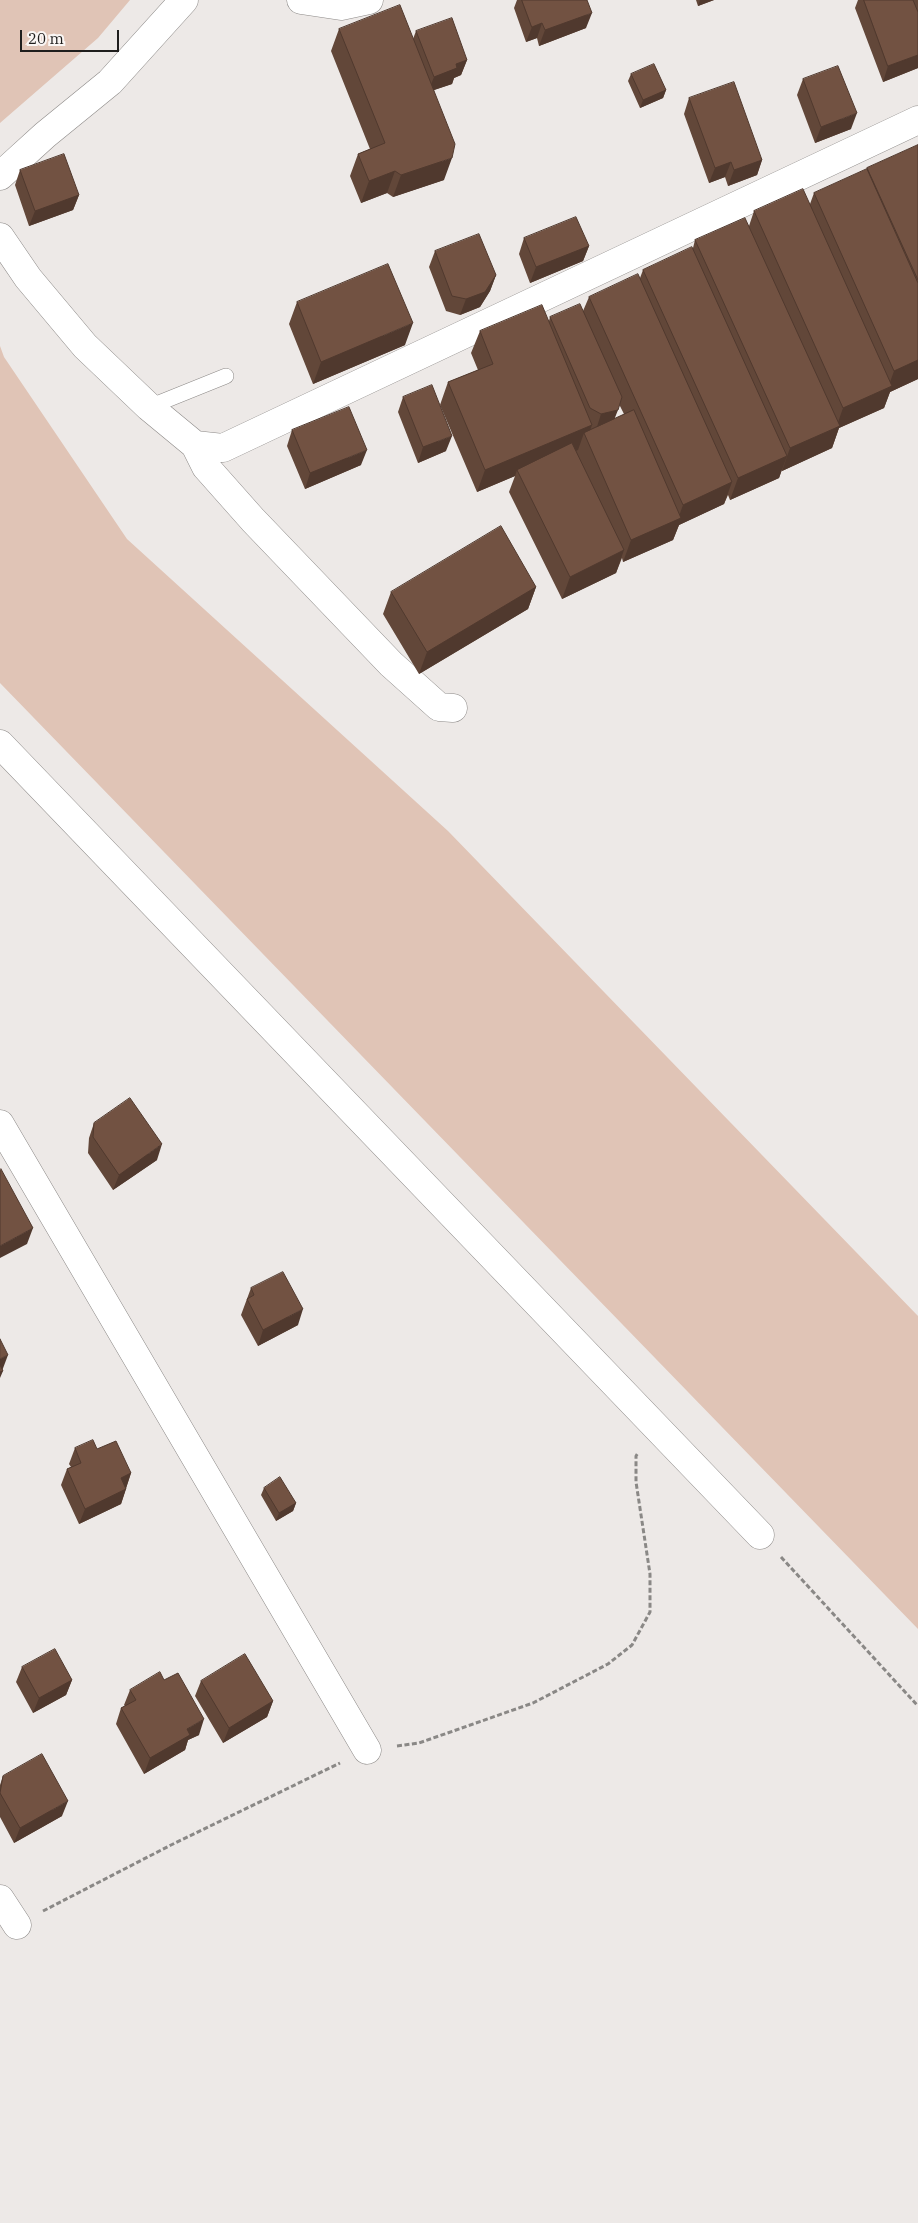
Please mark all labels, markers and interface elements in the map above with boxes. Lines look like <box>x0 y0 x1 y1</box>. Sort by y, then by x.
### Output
scale bar <box>22 20 121 52</box>
text: 20 m <box>28 29 64 48</box>

